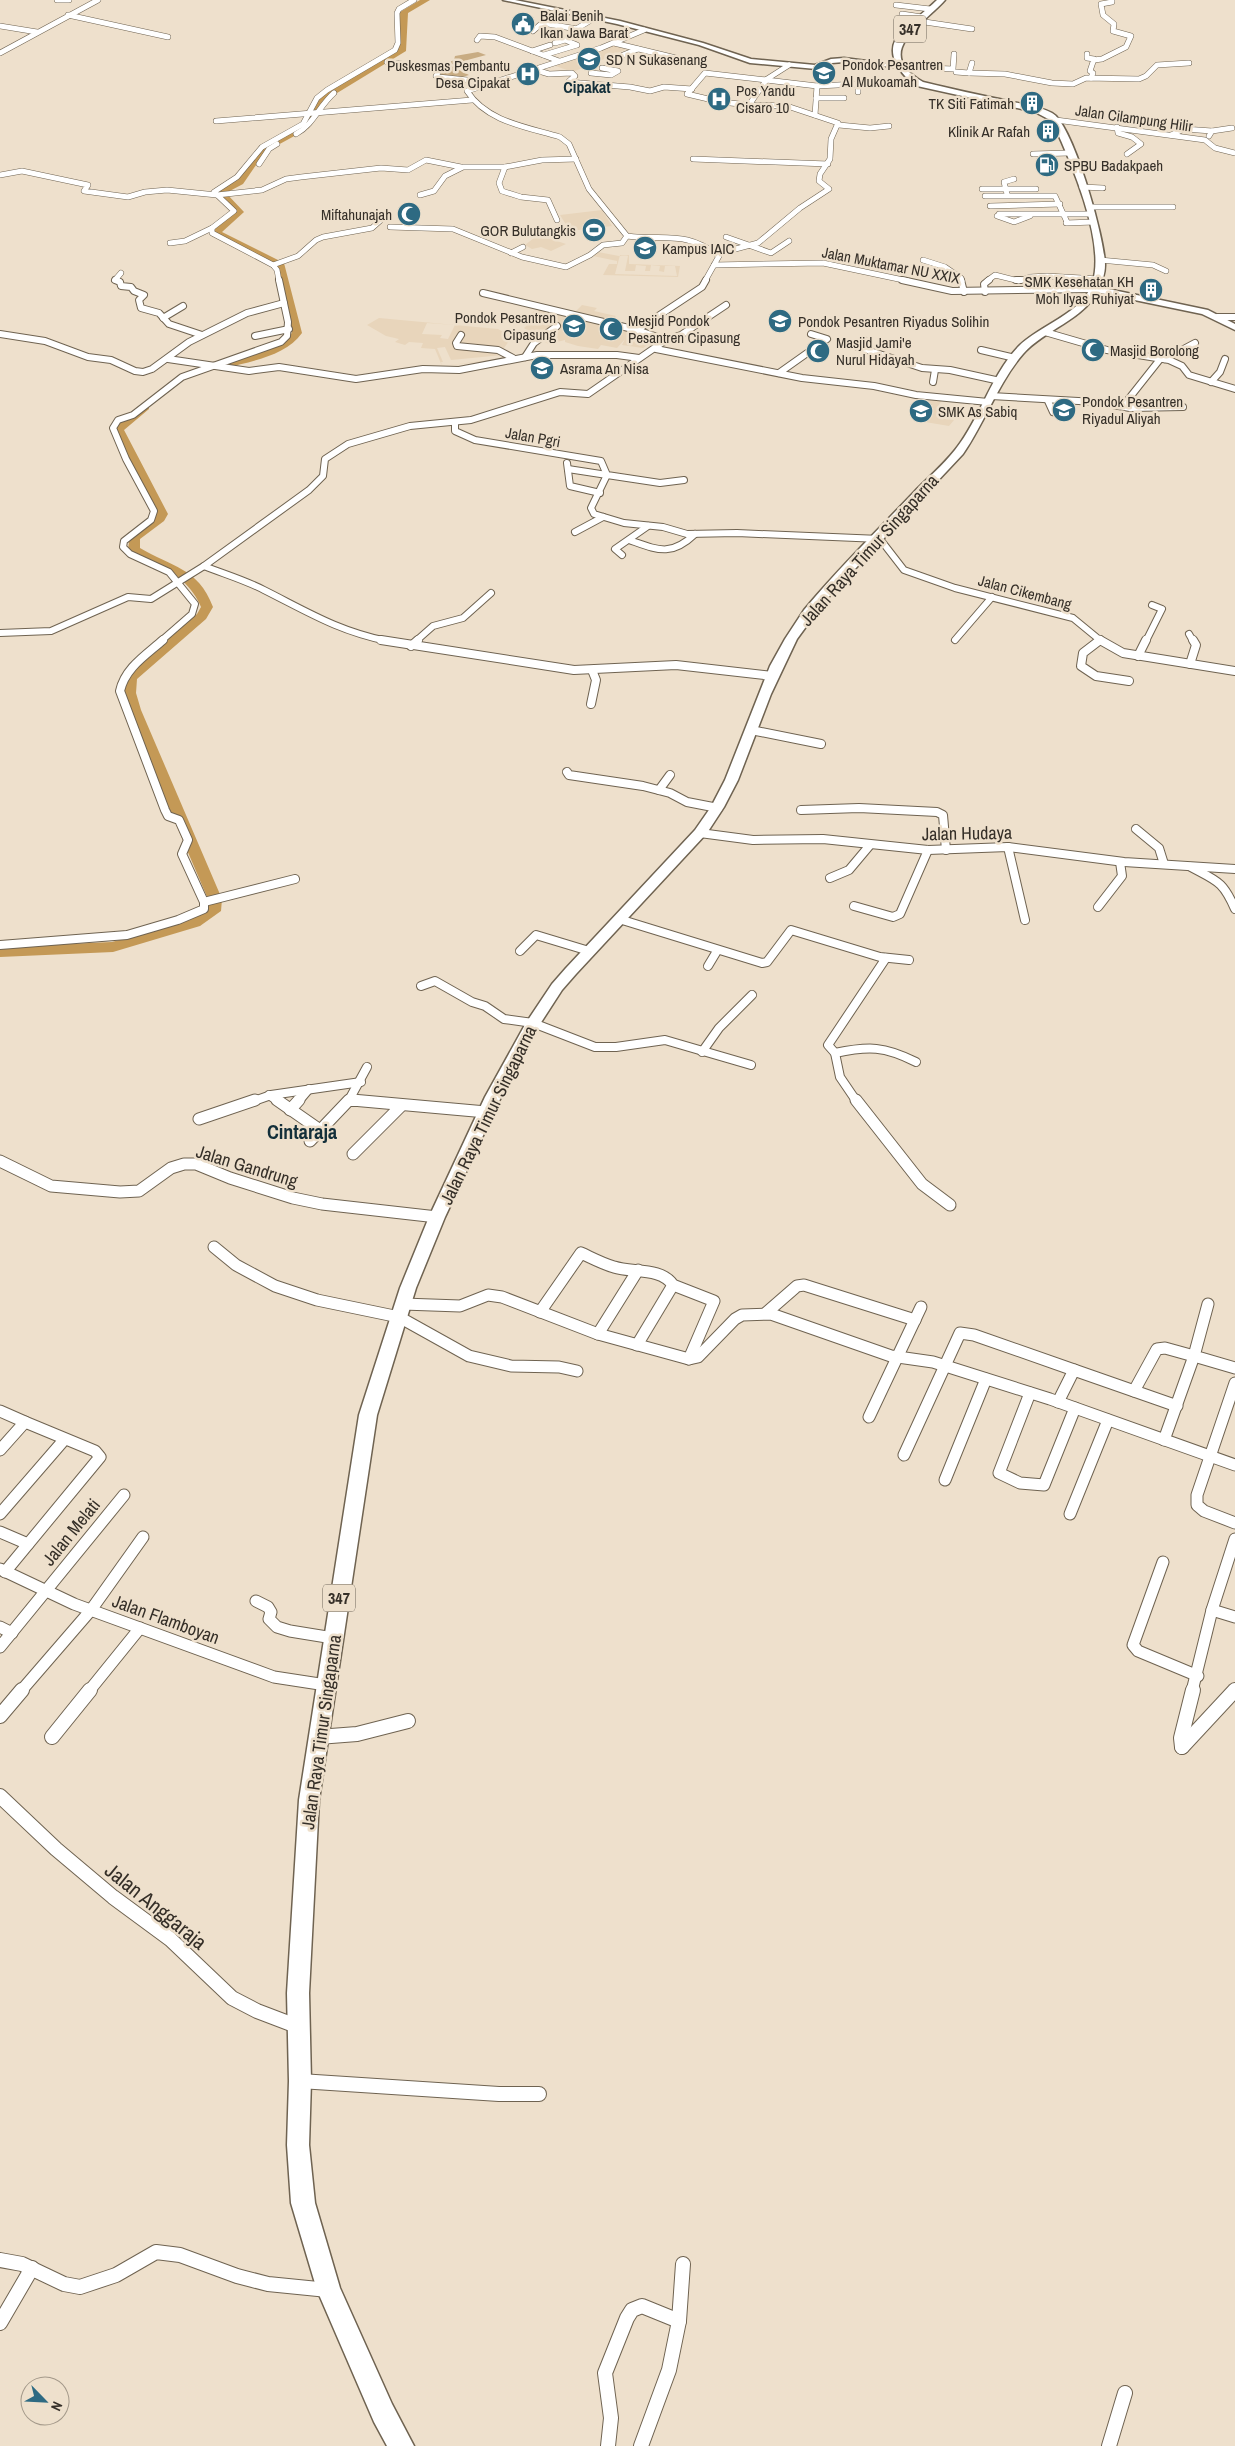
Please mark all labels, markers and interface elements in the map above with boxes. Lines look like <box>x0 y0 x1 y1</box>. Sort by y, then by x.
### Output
place label: Balai Benih Ikan Jawa Barat <box>540 5 629 43</box>
public building icon: Balai Benih Ikan Jawa Barat <box>510 11 536 37</box>
road number: 347 <box>894 15 926 42</box>
school or university icon: SD N Sukasenang <box>576 46 602 72</box>
place label: SD N Sukasenang <box>606 49 707 70</box>
place label: Pondok Pesantren Al Mukoamah <box>841 54 943 92</box>
place label: Puskesmas Pembantu Desa Cipakat <box>387 55 511 93</box>
school or university icon: Pondok Pesantren Al Mukoamah <box>811 60 837 86</box>
hospital icon: Puskesmas Pembantu Desa Cipakat <box>515 61 541 87</box>
district label: Cipakat <box>563 76 611 98</box>
place label: Pos Yandu Cisaro 10 <box>736 80 795 118</box>
hospital icon: Pos Yandu Cisaro 10 <box>706 86 732 112</box>
building icon: TK Siti Fatimah <box>1019 90 1045 116</box>
place label: TK Siti Fatimah <box>928 93 1014 114</box>
street label: Jalan Cilampung Hilir <box>1074 99 1194 137</box>
building icon: Klinik Ar Rafah <box>1035 118 1061 144</box>
place label: Klinik Ar Rafah <box>948 121 1030 142</box>
fuel station icon: SPBU Badakpaeh <box>1034 152 1060 178</box>
place label: SPBU Badakpaeh <box>1064 155 1163 176</box>
mosque icon: Miftahunajah <box>396 201 422 227</box>
place label: Miftahunajah <box>321 204 392 225</box>
sports icon: GOR Bulutangkis <box>581 217 607 243</box>
place label: GOR Bulutangkis <box>480 220 576 241</box>
school or university icon: Kampus IAIC <box>632 235 658 261</box>
place label: Kampus IAIC <box>662 238 735 259</box>
street label: Jalan Muktamar NU XXIX <box>820 241 963 289</box>
place label: SMK Kesehatan KH Moh Ilyas Ruhiyat <box>1025 271 1135 309</box>
building icon: SMK Kesehatan KH Moh Ilyas Ruhiyat <box>1138 277 1164 303</box>
place label: Pondok Pesantren Cipasung <box>455 307 556 345</box>
school or university icon: Pondok Pesantren Riyadus Solihin <box>767 308 793 334</box>
place label: Mesjid Pondok Pesantren Cipasung <box>628 310 740 348</box>
place label: Pondok Pesantren Riyadus Solihin <box>798 311 989 332</box>
school or university icon: Pondok Pesantren Cipasung <box>561 313 587 339</box>
mosque icon: Mesjid Pondok Pesantren Cipasung <box>598 316 624 342</box>
place label: Masjid Jami'e Nurul Hidayah <box>836 332 915 370</box>
mosque icon: Masjid Borolong <box>1080 337 1106 363</box>
mosque icon: Masjid Jami'e Nurul Hidayah <box>805 338 831 364</box>
place label: Masjid Borolong <box>1110 340 1199 361</box>
school or university icon: Asrama An Nisa <box>529 355 555 381</box>
place label: Asrama An Nisa <box>559 358 649 379</box>
place label: Pondok Pesantren Riyadul Aliyah <box>1082 391 1183 429</box>
school or university icon: Pondok Pesantren Riyadul Aliyah <box>1051 397 1077 423</box>
school or university icon: SMK As Sabiq <box>908 398 934 424</box>
place label: SMK As Sabiq <box>938 401 1017 422</box>
street label: Jalan Pgri <box>504 422 562 452</box>
street label: Jalan Raya Timur Singaparna <box>794 469 944 631</box>
street label: Jalan Cikembang <box>976 569 1074 615</box>
street label: Jalan Hudaya <box>922 820 1012 846</box>
street label: Jalan Raya Timur Singaparna <box>434 1021 542 1209</box>
district label: Cintaraja <box>267 1118 337 1145</box>
street label: Jalan Gandrung <box>193 1139 302 1194</box>
street label: Jalan Melati <box>36 1493 106 1571</box>
road number: 347 <box>323 1585 355 1612</box>
street label: Jalan Flamboyan <box>109 1588 223 1650</box>
street label: Jalan Raya Timur Singaparna <box>295 1633 347 1831</box>
street label: Jalan Anggaraja <box>99 1856 213 1956</box>
north arrow <box>20 2376 70 2426</box>
text: N <box>47 2399 67 2414</box>

